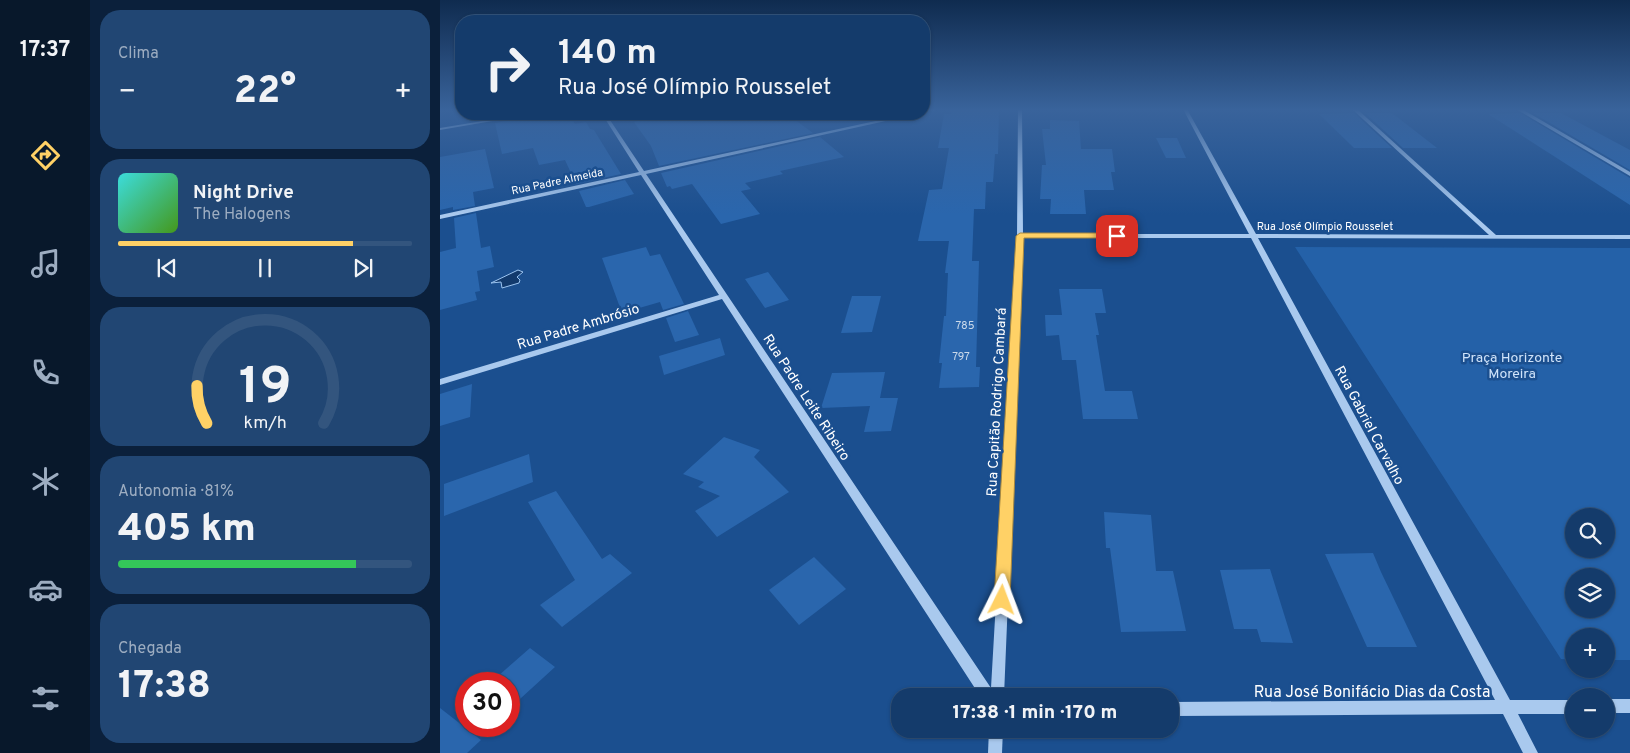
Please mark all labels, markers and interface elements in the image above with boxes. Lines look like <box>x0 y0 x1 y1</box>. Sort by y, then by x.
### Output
text: 140 m <box>558 32 657 76</box>
icon: right <box>475 35 540 100</box>
text: 17:37 <box>20 37 70 64</box>
text: Clima <box>118 44 159 64</box>
text: 22° <box>234 68 296 117</box>
text: − <box>118 75 136 111</box>
text: + <box>394 75 412 111</box>
text: Rua José Olímpio Rousselet <box>558 75 831 102</box>
icon: directions <box>28 138 63 173</box>
street label: Rua Padre Almeida <box>510 165 604 199</box>
text: Night Drive <box>193 181 294 205</box>
text: The Halogens <box>193 205 291 225</box>
pin <box>1096 215 1138 257</box>
street label: Rua José Olímpio Rousselet <box>1257 220 1393 234</box>
icon: arrive <box>1103 222 1131 250</box>
icon: music <box>28 246 63 281</box>
icon: previous <box>153 254 181 282</box>
icon: pause <box>251 254 279 282</box>
icon: next <box>349 254 377 282</box>
street label: Rua Padre Ambrósio <box>515 301 642 354</box>
street label: Rua Capitão Rodrigo Cambará <box>984 307 1011 497</box>
house number: 785 <box>956 319 975 333</box>
street label: Rua Padre Leite Ribeiro <box>758 331 853 464</box>
house number: 797 <box>952 350 970 364</box>
park label: Praça Horizonte Moreira <box>1462 350 1562 383</box>
icon: phone <box>28 355 63 390</box>
text: 19 <box>239 356 291 422</box>
street label: Rua Gabriel Carvalho <box>1330 363 1407 488</box>
text: km/h <box>243 412 287 435</box>
icon: climate <box>28 464 63 499</box>
text: Autonomia · 81% <box>118 482 234 502</box>
text: 405 km <box>118 506 256 555</box>
map controls <box>1565 508 1615 738</box>
button: search <box>1565 508 1615 558</box>
button: layers <box>1565 568 1615 618</box>
icon: car <box>28 572 63 607</box>
position arrow <box>975 573 1027 625</box>
button: + <box>1565 628 1615 678</box>
text: Chegada <box>118 639 182 659</box>
text: 17:38 <box>118 663 211 712</box>
speed limit sign: 30 <box>455 672 520 737</box>
icon: filters <box>28 681 63 716</box>
street label: Rua José Bonifácio Dias da Costa <box>1254 683 1490 703</box>
button: − <box>1565 688 1615 738</box>
text: 17:38 · 1 min · 170 m <box>953 701 1117 725</box>

